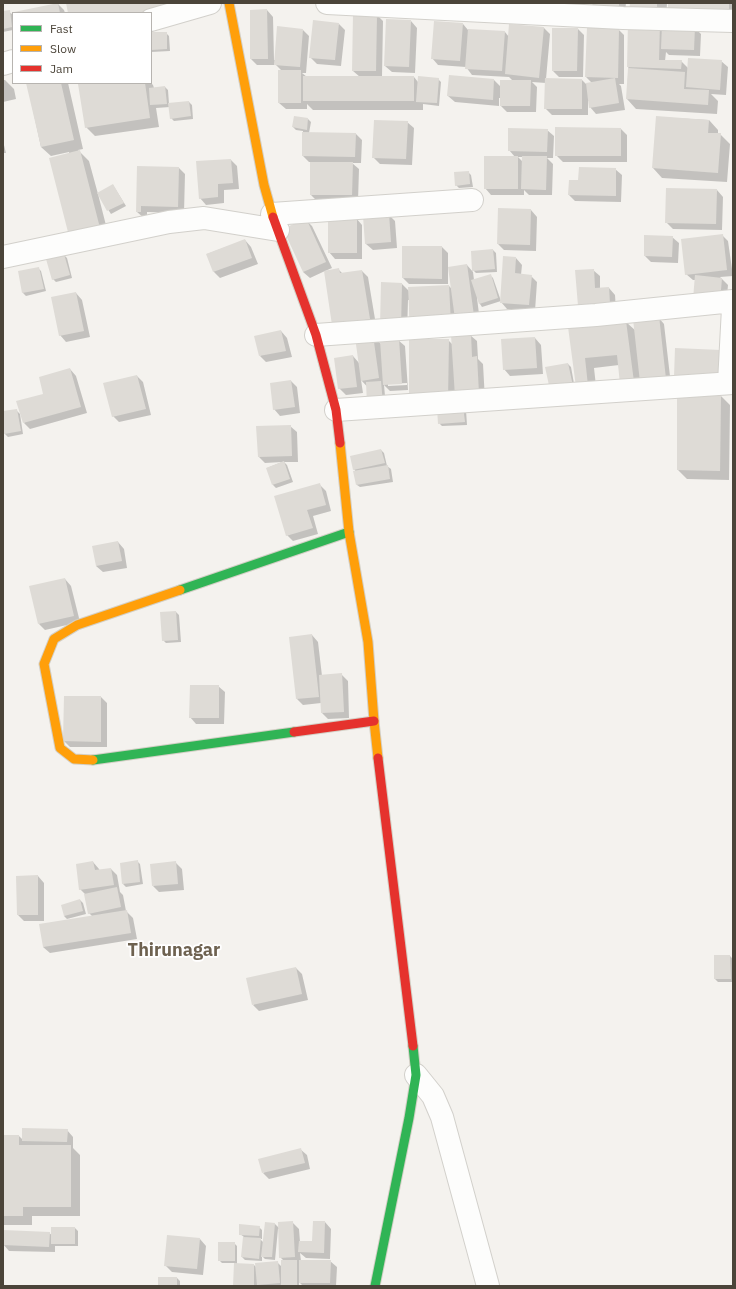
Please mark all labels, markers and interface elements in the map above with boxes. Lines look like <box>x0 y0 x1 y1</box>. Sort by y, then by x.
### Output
legend <box>12 12 152 84</box>
text: Fast <box>50 21 73 36</box>
text: Slow <box>50 41 76 56</box>
text: Jam <box>50 61 73 76</box>
district label: Thirunagar <box>128 940 220 962</box>

